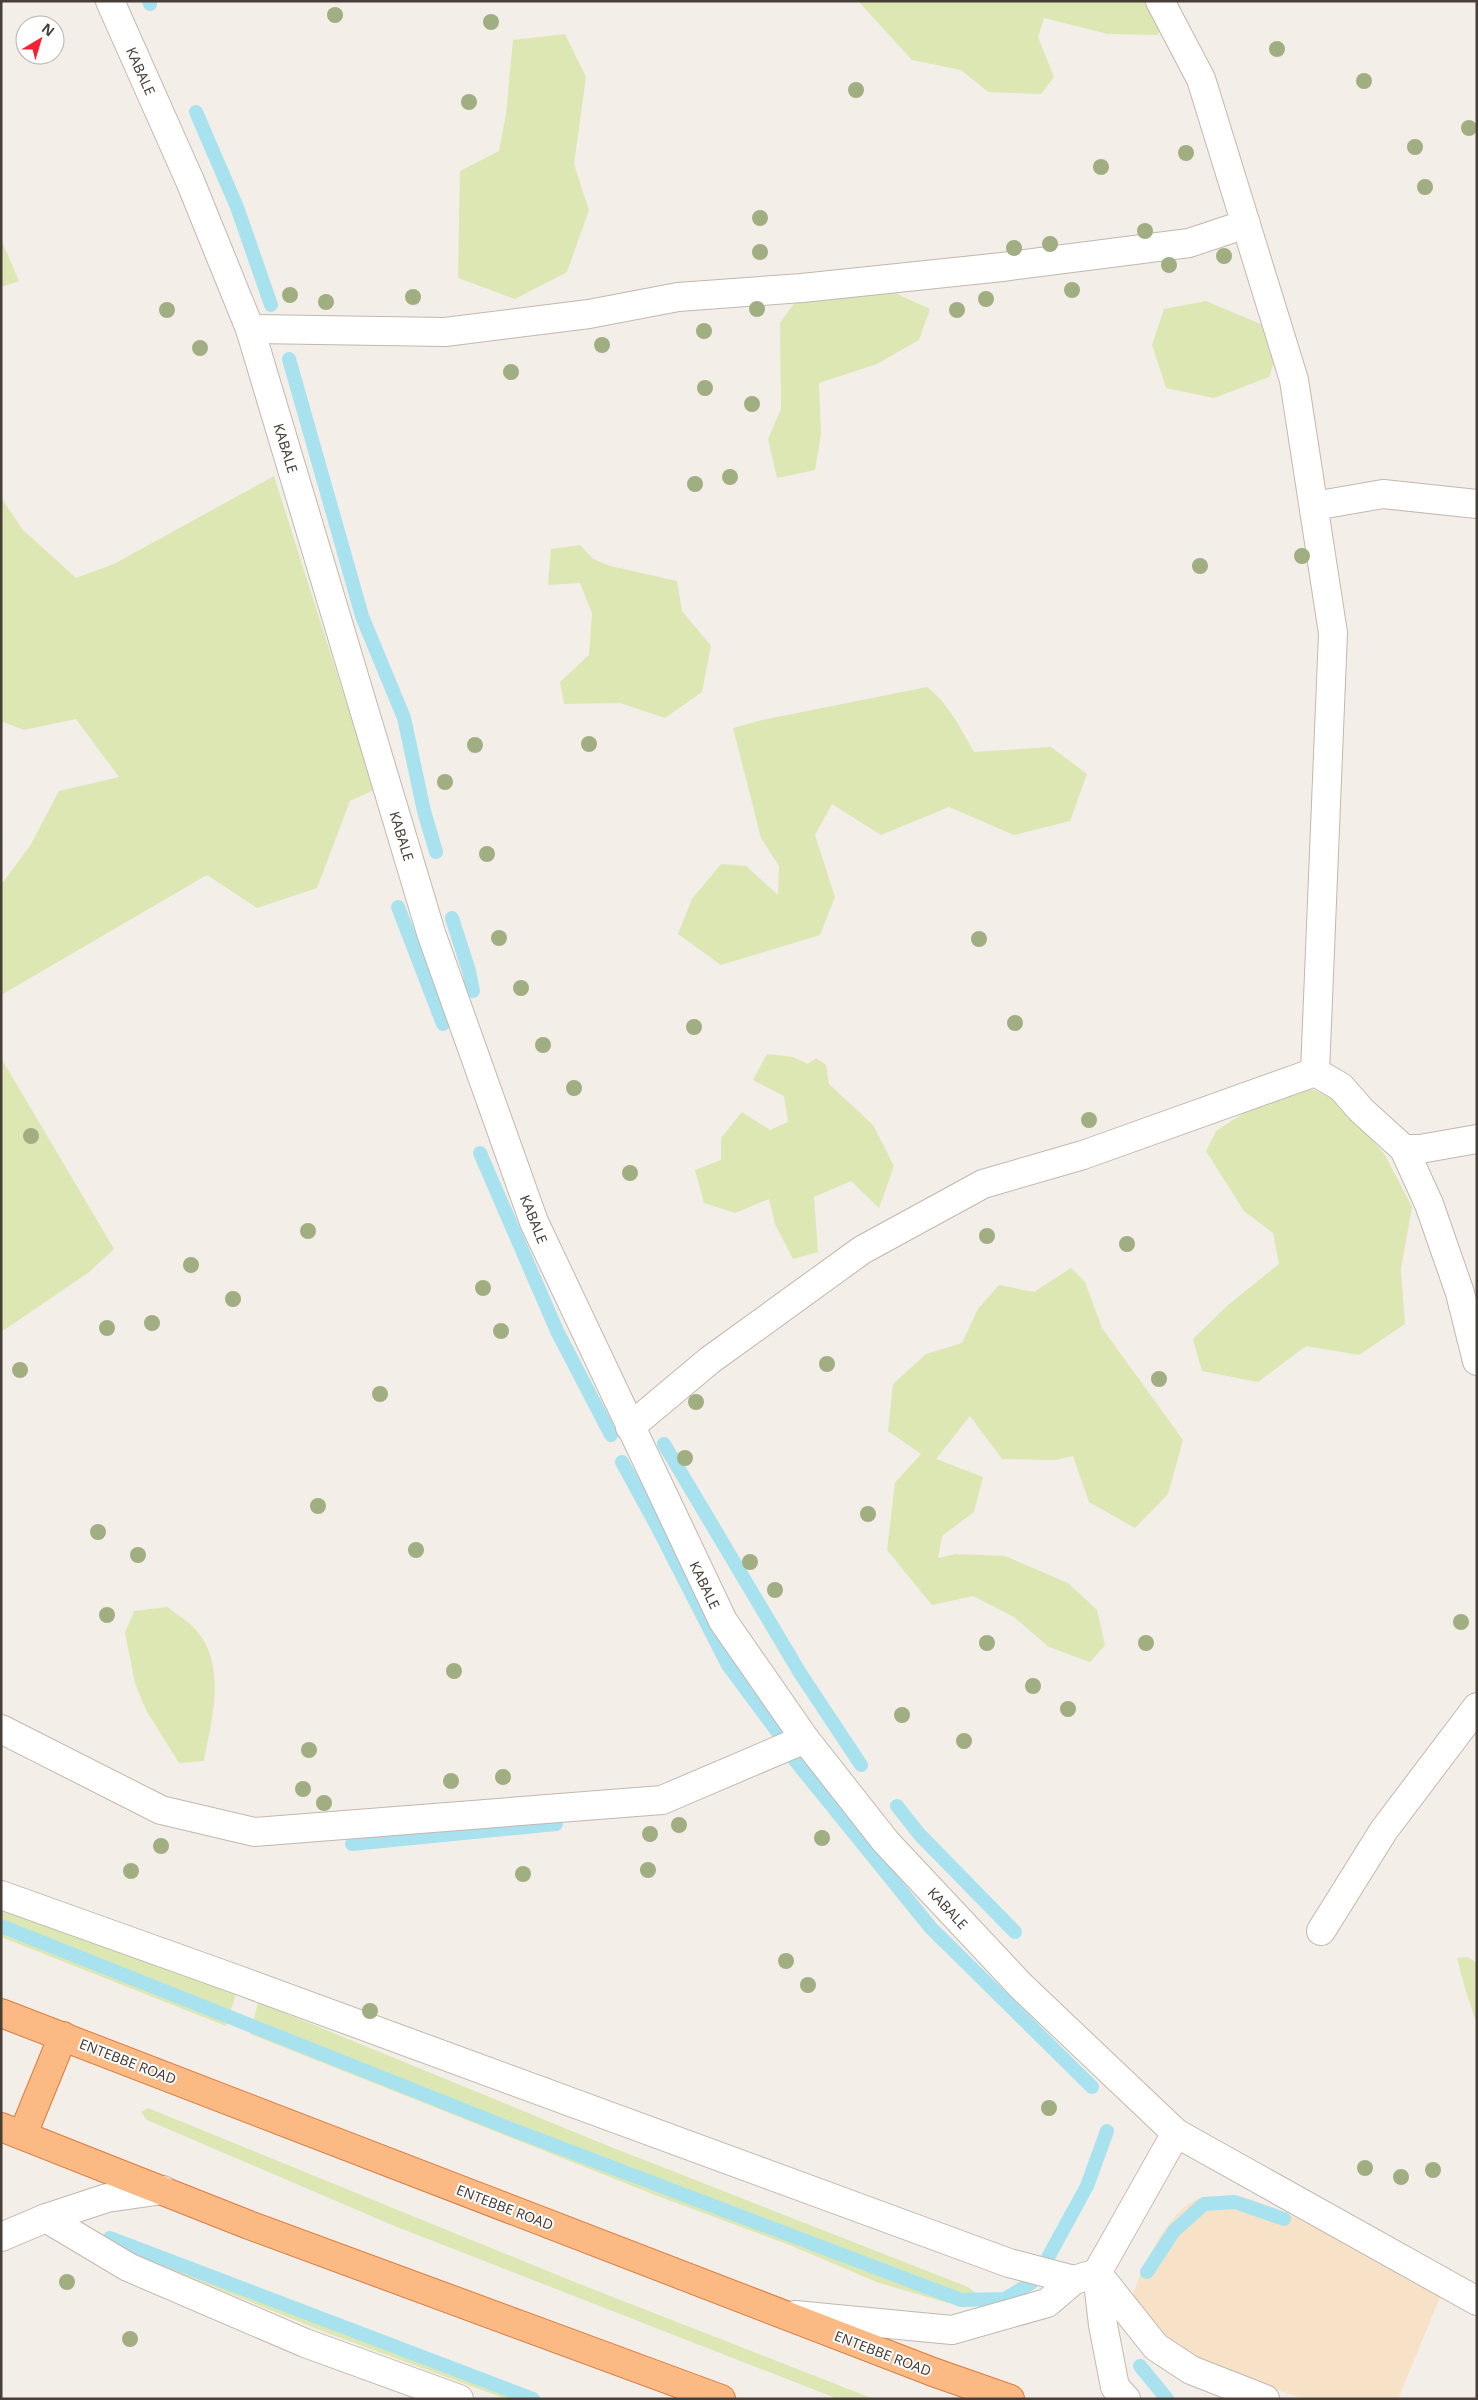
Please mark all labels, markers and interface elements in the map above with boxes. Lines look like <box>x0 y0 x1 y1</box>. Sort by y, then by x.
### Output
north arrow <box>15 15 65 65</box>
text: N <box>38 18 59 40</box>
street label: KABALE <box>122 44 160 98</box>
street label: KABALE <box>269 421 303 475</box>
street label: KABALE <box>385 809 419 863</box>
street label: KABALE <box>516 1192 552 1246</box>
street label: KABALE <box>685 1558 725 1612</box>
street label: KABALE <box>924 1883 972 1933</box>
street label: ENTEBBE ROAD <box>77 2034 179 2088</box>
street label: ENTEBBE ROAD <box>454 2180 556 2234</box>
street label: ENTEBBE ROAD <box>832 2326 934 2380</box>

